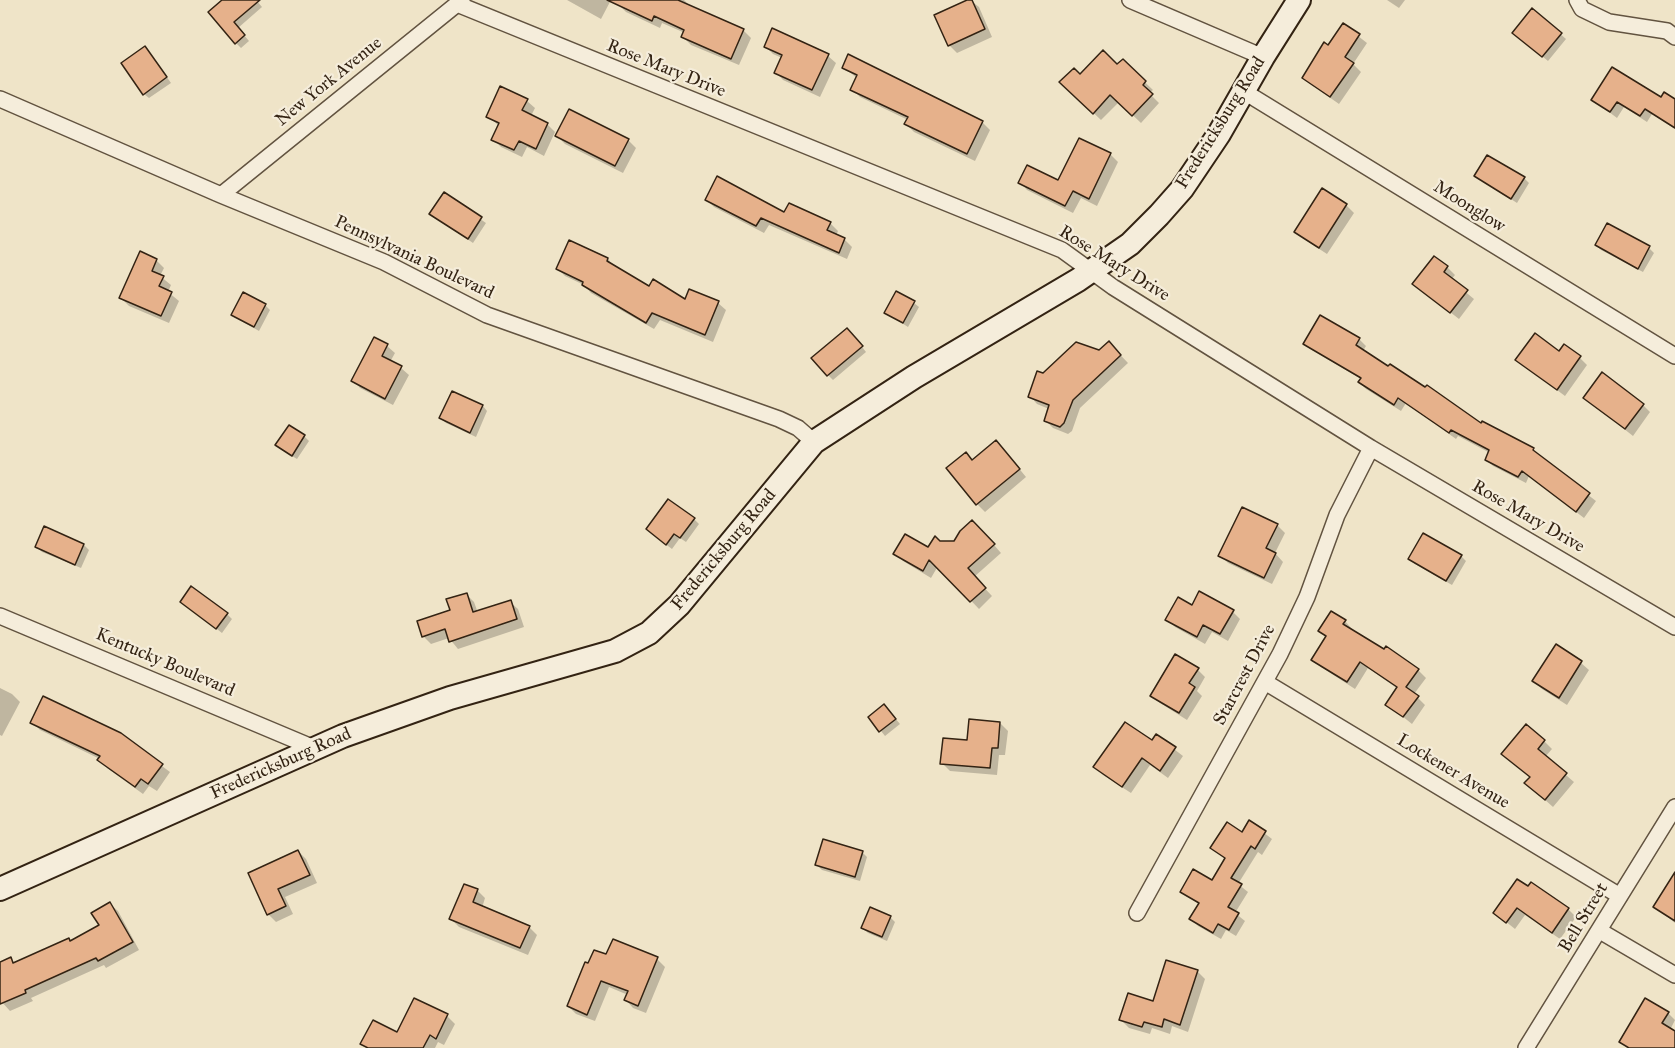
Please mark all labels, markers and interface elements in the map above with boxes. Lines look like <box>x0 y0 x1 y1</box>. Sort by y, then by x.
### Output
street label: New York Avenue <box>272 33 386 131</box>
street label: Rose Mary Drive <box>603 35 729 103</box>
street label: Fredericksburg Road <box>1172 53 1270 193</box>
street label: Moonglow <box>1429 176 1509 238</box>
street label: Pennsylvania Boulevard <box>331 212 497 304</box>
street label: Rose Mary Drive <box>1055 221 1173 307</box>
street label: Rose Mary Drive <box>1468 476 1588 558</box>
street label: Fredericksburg Road <box>667 485 781 615</box>
street label: Starcrest Drive <box>1209 621 1281 729</box>
street label: Kentucky Boulevard <box>92 624 238 702</box>
street label: Fredericksburg Road <box>207 723 355 805</box>
street label: Lockener Avenue <box>1393 730 1513 814</box>
street label: Bell Street <box>1555 879 1613 957</box>

